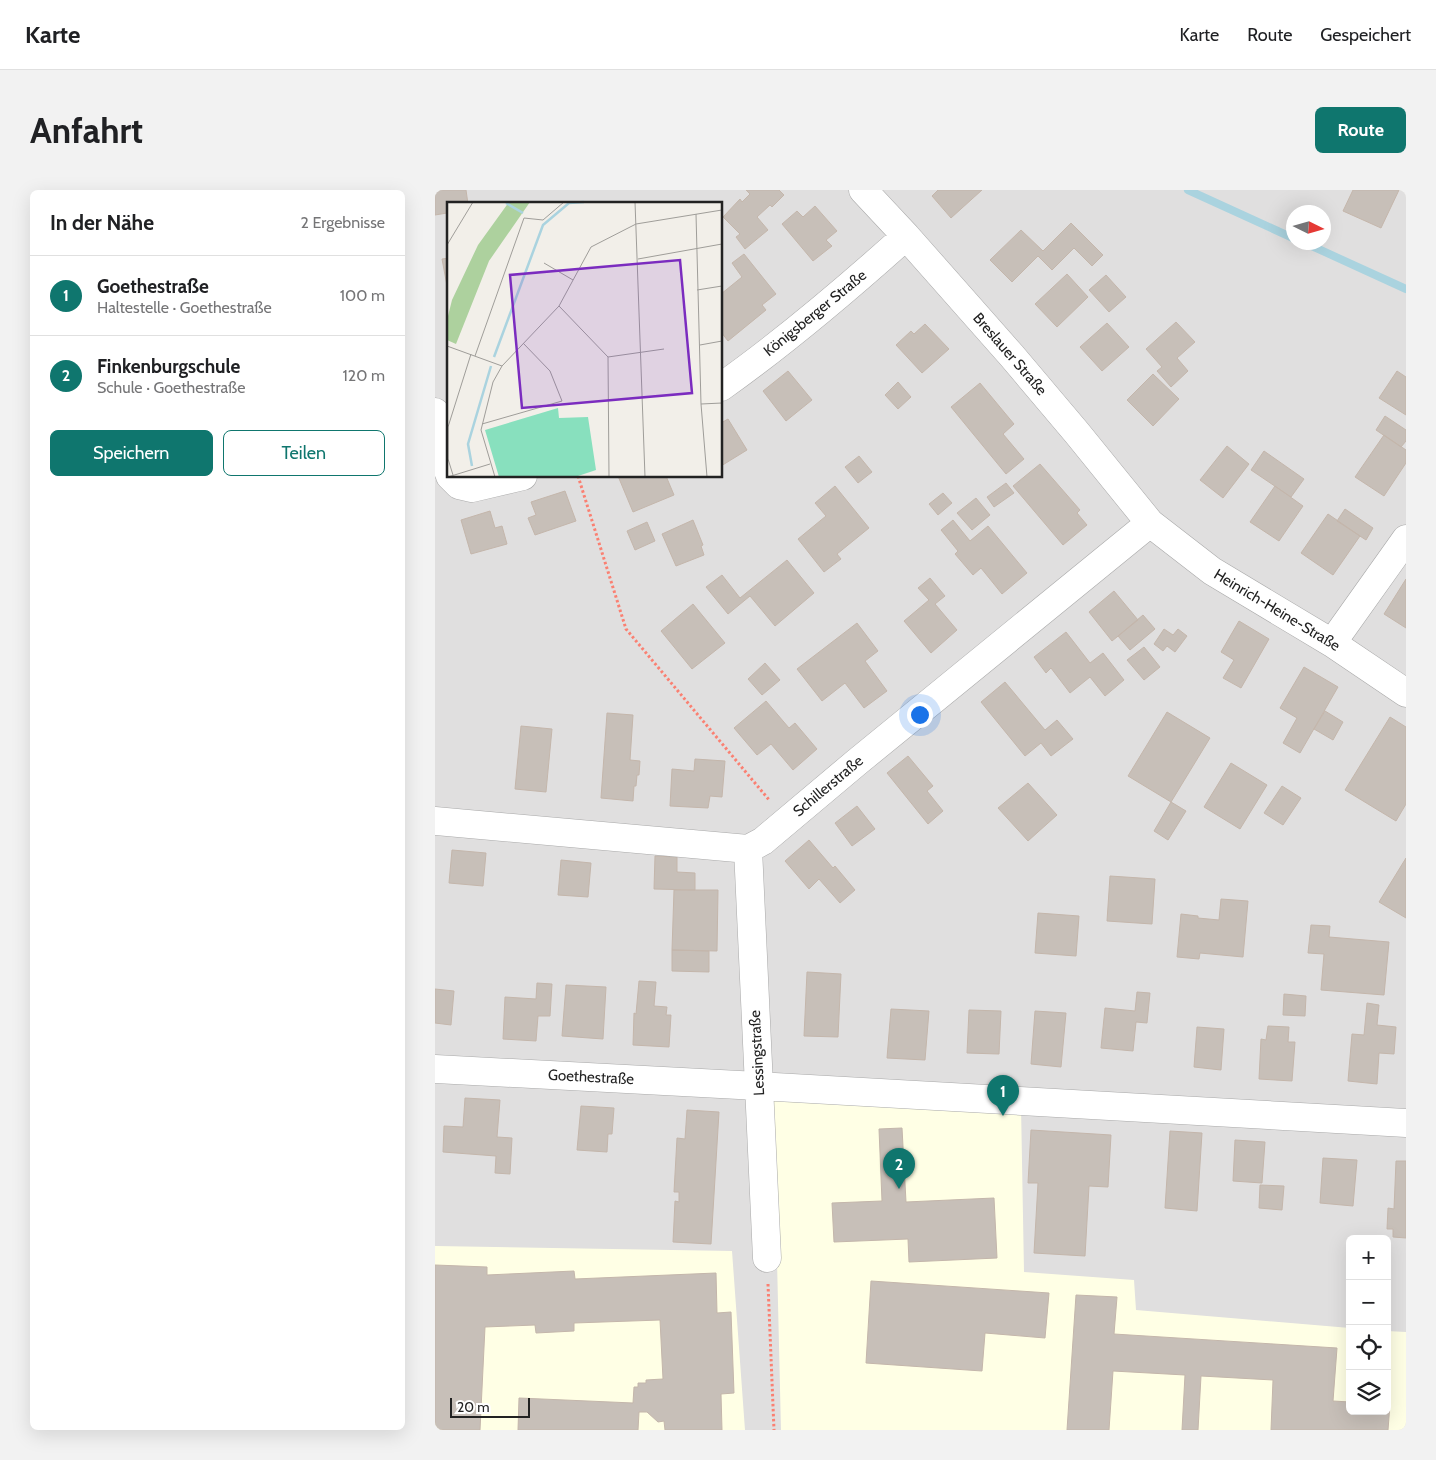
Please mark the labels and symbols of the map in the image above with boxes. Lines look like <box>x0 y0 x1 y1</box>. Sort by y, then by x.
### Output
inset map <box>447 202 723 478</box>
north arrow <box>1286 205 1331 250</box>
street label: Königsberger Straße <box>760 266 870 360</box>
street label: Breslauer Straße <box>969 309 1051 399</box>
street label: Heinrich-Heine-Straße <box>1211 565 1344 655</box>
your location <box>907 702 933 728</box>
street label: Schillerstraße <box>789 751 867 820</box>
street label: Lessingstraße <box>746 1009 768 1096</box>
street label: Goethestraße <box>548 1066 635 1088</box>
pin: 1 <box>987 1075 1019 1116</box>
pin: 2 <box>883 1148 915 1189</box>
scale bar <box>450 1395 530 1418</box>

